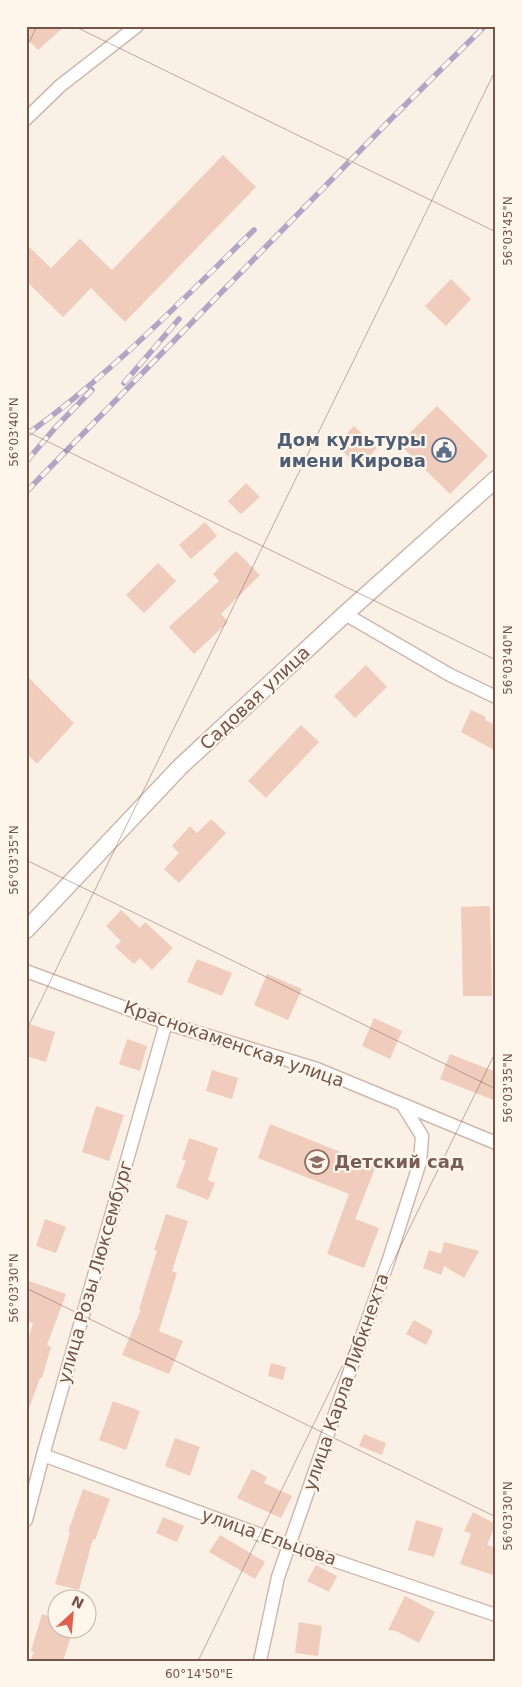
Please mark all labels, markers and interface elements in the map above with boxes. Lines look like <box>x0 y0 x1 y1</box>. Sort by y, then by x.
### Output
text: 56°03'45"N <box>501 196 515 266</box>
text: 56°03'40"N <box>7 397 21 467</box>
place label: Дом культуры имени Кирова <box>277 429 426 471</box>
public building icon: Дом культуры имени Кирова <box>431 437 457 463</box>
text: 56°03'40"N <box>501 625 515 695</box>
street label: Садовая улица <box>195 641 314 754</box>
text: 56°03'35"N <box>7 825 21 895</box>
street label: Краснокаменская улица <box>121 996 347 1091</box>
text: 56°03'35"N <box>501 1053 515 1123</box>
school or university icon: Детский сад <box>304 1149 330 1175</box>
place label: Детский сад <box>334 1151 464 1172</box>
street label: улица Розы Люксембург <box>53 1158 136 1386</box>
text: 56°03'30"N <box>7 1253 21 1323</box>
street label: улица Карла Либкнехта <box>298 1270 393 1493</box>
text: 56°03'30"N <box>501 1481 515 1551</box>
street label: улица Ельцова <box>199 1504 339 1569</box>
north arrow <box>48 1590 98 1640</box>
text: N <box>69 1593 86 1612</box>
text: 60°14'50"E <box>165 1667 233 1681</box>

